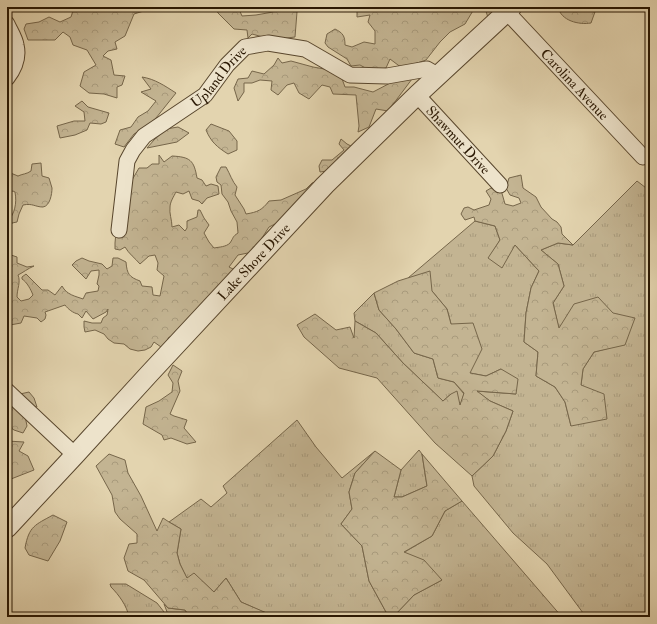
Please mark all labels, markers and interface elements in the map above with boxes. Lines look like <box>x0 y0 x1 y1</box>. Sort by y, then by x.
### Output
street label: Upland Drive <box>187 42 250 111</box>
street label: Carolina Avenue <box>537 45 612 124</box>
street label: Shawmut Drive <box>422 102 494 178</box>
street label: Lake Shore Drive <box>214 220 294 304</box>

